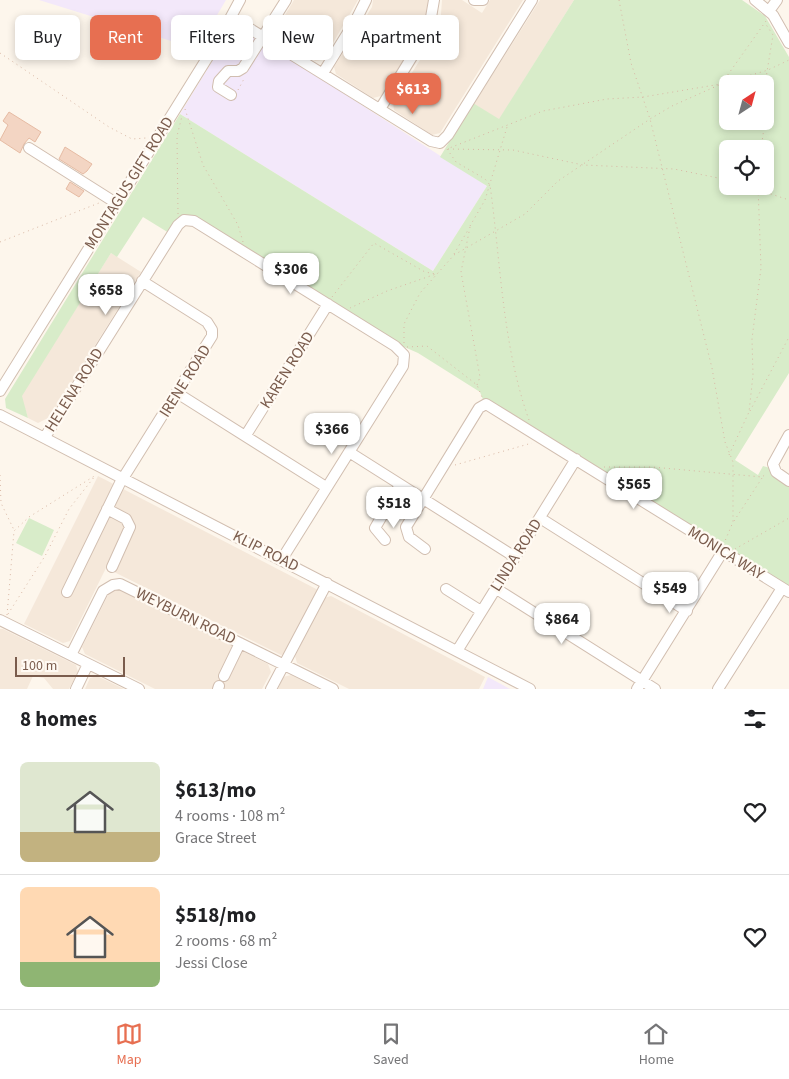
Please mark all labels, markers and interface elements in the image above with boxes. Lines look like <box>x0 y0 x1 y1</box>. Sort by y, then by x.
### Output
chip: Buy <box>15 15 80 60</box>
chip: Rent <box>90 15 161 60</box>
chip: Filters <box>171 15 253 60</box>
chip: New <box>263 15 333 60</box>
chip: Apartment <box>343 15 459 60</box>
pin: $613 <box>383 72 443 115</box>
north arrow <box>719 75 774 130</box>
map controls <box>719 75 774 195</box>
text: $613 <box>396 78 430 100</box>
street label: MONTAGUS GIFT ROAD <box>79 112 179 254</box>
button: locate <box>719 140 774 195</box>
pin: $306 <box>261 252 321 295</box>
text: $306 <box>274 258 308 280</box>
pin: $658 <box>76 274 136 316</box>
text: $658 <box>89 279 123 301</box>
street label: KAREN ROAD <box>255 327 319 413</box>
street label: IRENE ROAD <box>154 340 216 422</box>
street label: HELENA ROAD <box>39 344 109 436</box>
pin: $366 <box>302 412 362 455</box>
text: $366 <box>315 418 349 440</box>
pin: $565 <box>604 468 664 510</box>
text: $565 <box>617 473 651 495</box>
pin: $518 <box>364 486 424 529</box>
text: $518 <box>377 492 411 514</box>
street label: LINDA ROAD <box>485 514 547 596</box>
street label: MONICA WAY <box>683 521 769 585</box>
street label: KLIP ROAD <box>229 525 303 577</box>
pin: $549 <box>640 572 700 614</box>
text: $549 <box>653 577 687 599</box>
street label: WEYBURN ROAD <box>132 582 240 650</box>
pin: $864 <box>532 602 592 645</box>
text: $864 <box>545 608 579 630</box>
scale bar <box>15 654 125 677</box>
text: 100 m <box>22 656 57 676</box>
text: 8 homes <box>20 704 97 734</box>
icon: filters <box>741 705 769 733</box>
text: $613/mo <box>175 775 256 805</box>
icon: home <box>60 782 120 842</box>
icon: heart <box>741 798 769 826</box>
text: 4 rooms · 108 m² <box>175 805 285 827</box>
text: Grace Street <box>175 827 256 849</box>
text: $518/mo <box>175 900 256 930</box>
icon: home <box>60 907 120 967</box>
icon: heart <box>741 923 769 951</box>
text: 2 rooms · 68 m² <box>175 930 277 952</box>
text: Jessi Close <box>175 952 248 974</box>
tab: Map <box>115 1020 143 1070</box>
tab: Saved <box>373 1020 409 1070</box>
tab: Home <box>639 1020 674 1070</box>

